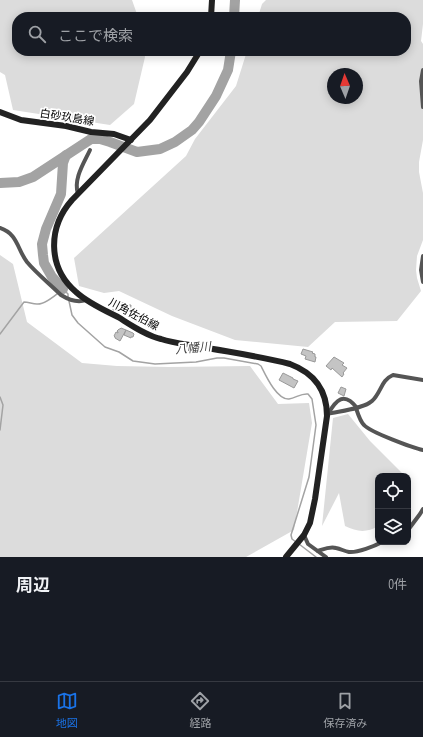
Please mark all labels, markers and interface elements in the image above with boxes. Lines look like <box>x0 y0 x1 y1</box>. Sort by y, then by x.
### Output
search box <box>12 12 411 56</box>
icon: search <box>26 23 48 45</box>
text: ここで検索 <box>58 26 133 45</box>
north arrow <box>327 68 363 104</box>
street label: 白砂玖島線 <box>39 106 95 128</box>
street label: 川角佐伯線 <box>106 295 162 333</box>
water label: 八幡川 <box>174 338 214 357</box>
map controls <box>375 473 411 545</box>
button: locate <box>375 473 411 509</box>
button: layers <box>375 509 411 545</box>
text: 周辺 <box>16 574 50 596</box>
text: 0件 <box>388 576 407 593</box>
tab: 地図 <box>56 690 78 730</box>
tab: 経路 <box>189 690 211 730</box>
tab: 保存済み <box>323 690 367 730</box>

